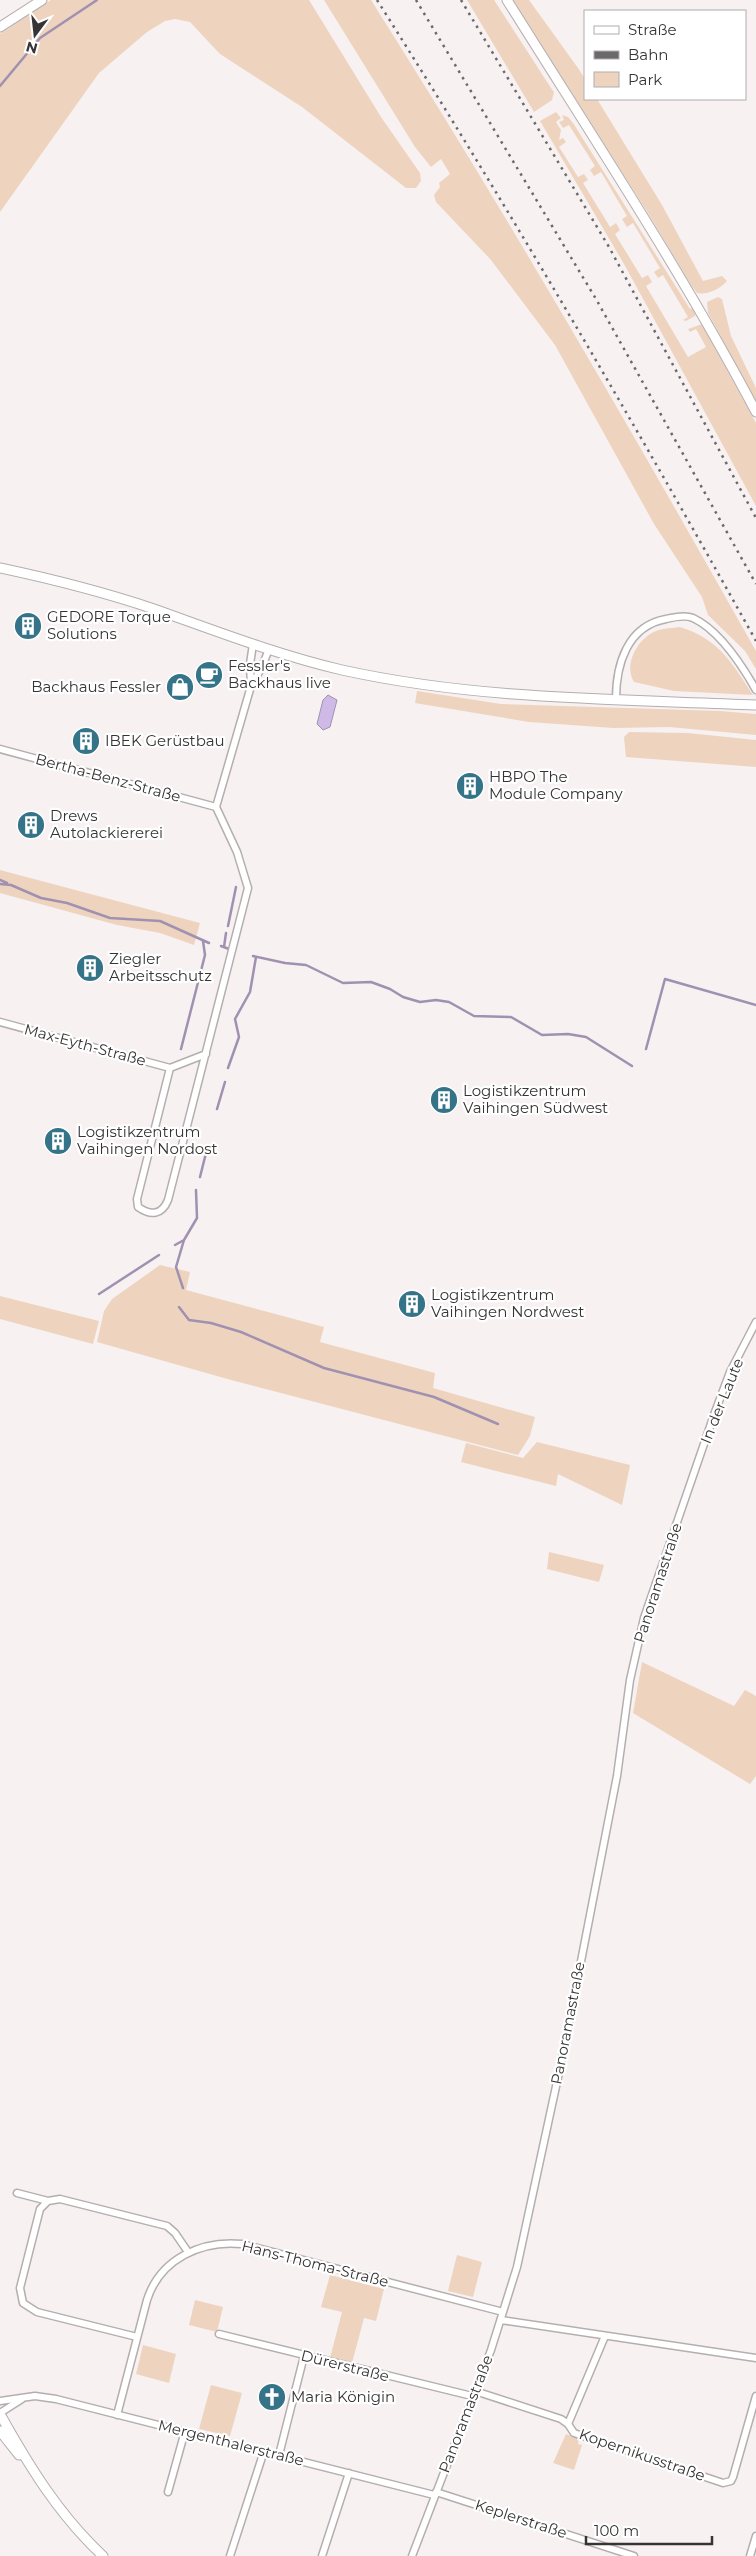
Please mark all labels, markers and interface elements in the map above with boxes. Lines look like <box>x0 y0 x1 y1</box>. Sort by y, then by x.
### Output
north arrow <box>10 10 60 60</box>
legend <box>584 10 746 100</box>
text: Straße <box>628 20 677 39</box>
text: N <box>24 37 39 58</box>
text: Bahn <box>628 45 668 64</box>
text: Park <box>628 70 662 89</box>
place label: GEDORE Torque Solutions <box>47 607 171 643</box>
building icon: GEDORE Torque Solutions <box>13 611 43 641</box>
place label: Fessler's Backhaus live <box>228 656 331 692</box>
cafe icon: Fessler's Backhaus live <box>194 660 224 690</box>
shop icon: Backhaus Fessler <box>165 672 195 702</box>
place label: Backhaus Fessler <box>31 677 161 696</box>
building icon: IBEK Gerüstbau <box>71 726 101 756</box>
place label: IBEK Gerüstbau <box>105 731 225 750</box>
street label: Bertha-Benz-Straße <box>33 749 183 806</box>
place label: HBPO The Module Company <box>489 767 623 803</box>
building icon: HBPO The Module Company <box>455 771 485 801</box>
place label: Drews Autolackiererei <box>50 806 163 842</box>
building icon: Drews Autolackiererei <box>16 810 46 840</box>
place label: Ziegler Arbeitsschutz <box>109 949 212 985</box>
building icon: Ziegler Arbeitsschutz <box>75 953 105 983</box>
street label: Max-Eyth-Straße <box>22 1019 148 1070</box>
place label: Logistikzentrum Vaihingen Südwest <box>463 1081 608 1117</box>
building icon: Logistikzentrum Vaihingen Südwest <box>429 1085 459 1115</box>
place label: Logistikzentrum Vaihingen Nordost <box>77 1122 218 1158</box>
building icon: Logistikzentrum Vaihingen Nordost <box>43 1126 73 1156</box>
place label: Logistikzentrum Vaihingen Nordwest <box>431 1285 584 1321</box>
building icon: Logistikzentrum Vaihingen Nordwest <box>397 1289 427 1319</box>
street label: In der Laute <box>696 1355 747 1446</box>
street label: Panoramastraße <box>629 1521 686 1645</box>
street label: Panoramastraße <box>546 1960 589 2086</box>
street label: Hans-Thoma-Straße <box>240 2236 391 2291</box>
street label: Dürerstraße <box>299 2345 391 2386</box>
street label: Panoramastraße <box>434 2352 497 2475</box>
church icon: Maria Königin <box>257 2382 287 2412</box>
place label: Maria Königin <box>291 2387 395 2406</box>
street label: Mergenthalerstraße <box>156 2415 306 2470</box>
street label: Kopernikusstraße <box>577 2424 708 2485</box>
street label: Keplerstraße <box>473 2495 569 2542</box>
scale bar <box>586 2514 712 2546</box>
text: 100 m <box>594 2521 639 2540</box>

